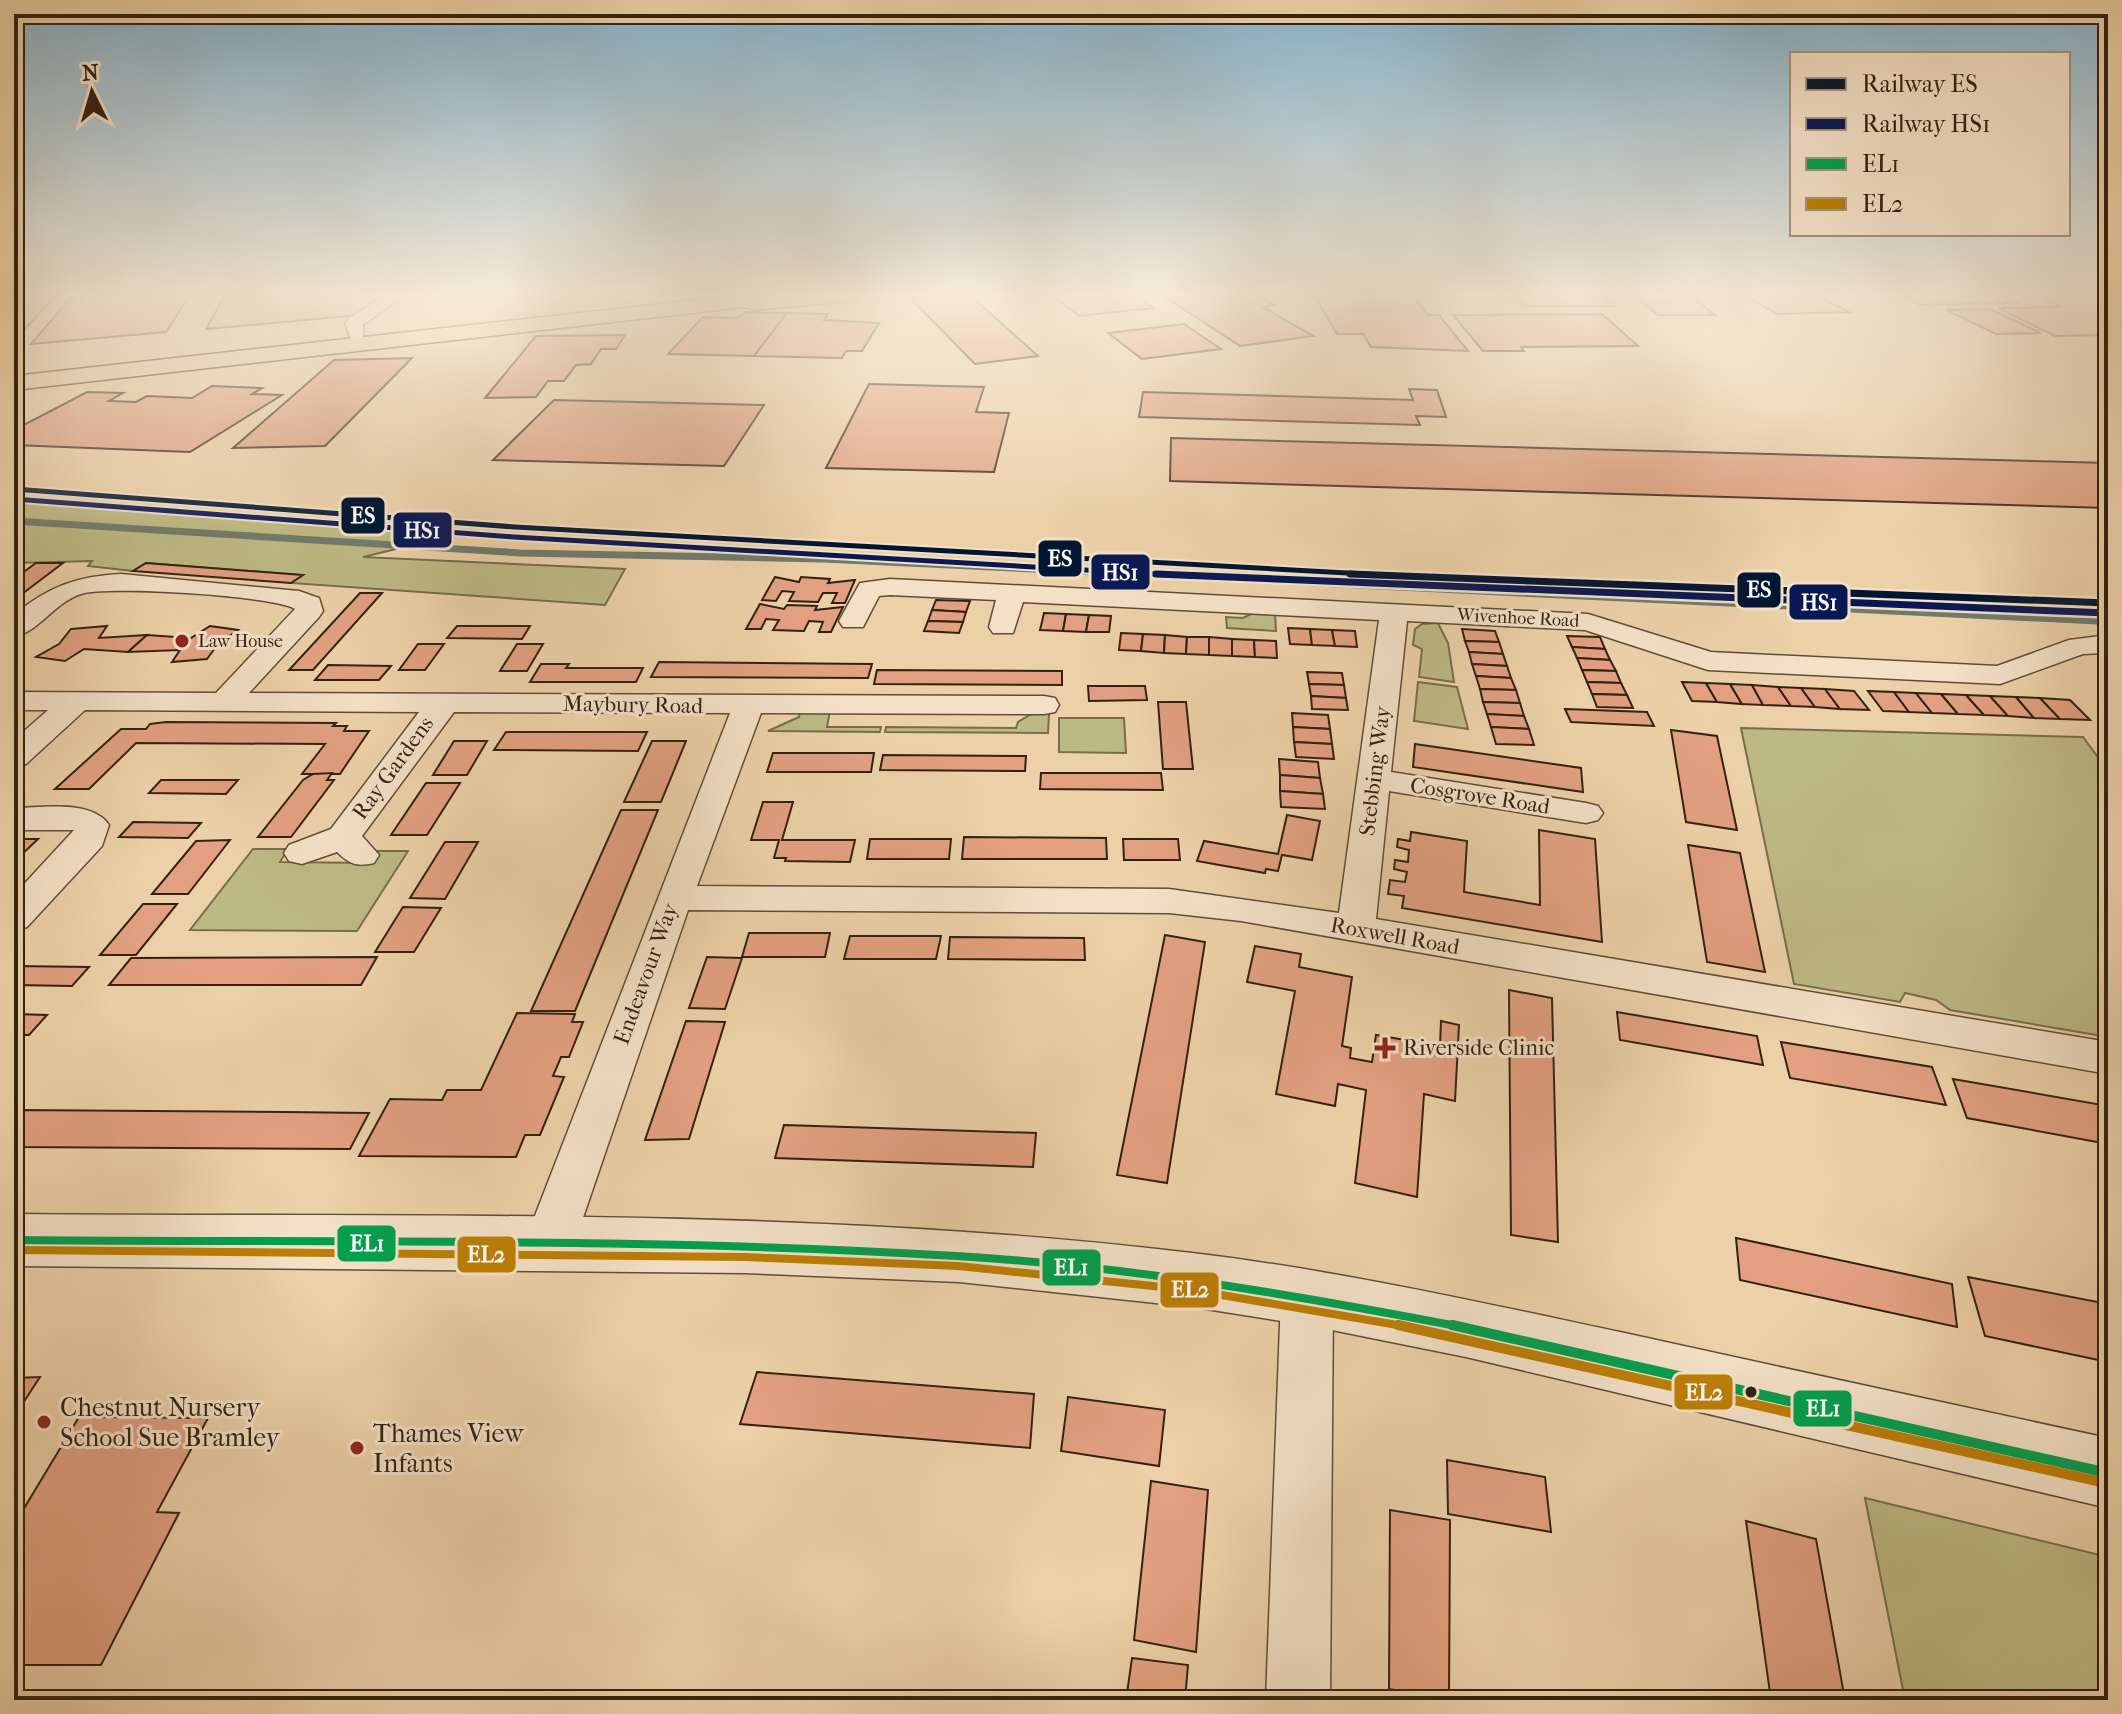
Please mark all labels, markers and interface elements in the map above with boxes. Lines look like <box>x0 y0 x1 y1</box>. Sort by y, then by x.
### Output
north arrow <box>52 52 132 132</box>
legend <box>1790 52 2070 236</box>
text: N <box>81 59 100 87</box>
text: Railway ES <box>1862 70 1978 98</box>
text: Railway HS1 <box>1862 110 1991 138</box>
text: EL1 <box>1862 150 1900 178</box>
text: EL2 <box>1862 190 1903 218</box>
line badge: ES <box>340 496 386 535</box>
text: ES <box>351 503 375 529</box>
line badge: HS1 <box>392 511 453 549</box>
text: HS1 <box>404 518 440 544</box>
line badge: ES <box>1037 539 1083 578</box>
text: ES <box>1048 546 1072 572</box>
line badge: HS1 <box>1090 553 1151 591</box>
text: HS1 <box>1102 560 1138 586</box>
line badge: ES <box>1736 571 1782 609</box>
text: ES <box>1747 577 1771 603</box>
line badge: HS1 <box>1788 583 1849 621</box>
text: HS1 <box>1801 590 1837 616</box>
street label: Wivenhoe Road <box>1455 604 1580 632</box>
place label: Law House <box>198 631 283 652</box>
marker: Law House <box>173 632 191 650</box>
street label: Maybury Road <box>563 691 704 719</box>
street label: Stebbing Way <box>1354 703 1396 837</box>
street label: Ray Gardens <box>347 711 439 825</box>
street label: Cosgrove Road <box>1408 772 1553 820</box>
street label: Endeavour Way <box>608 899 684 1048</box>
street label: Roxwell Road <box>1329 912 1462 960</box>
place label: Riverside Clinic <box>1403 1035 1554 1061</box>
marker: Riverside Clinic <box>1374 1037 1396 1059</box>
line badge: EL1 <box>336 1224 397 1263</box>
text: EL1 <box>350 1231 384 1257</box>
line badge: EL2 <box>456 1235 517 1274</box>
text: EL2 <box>467 1242 505 1268</box>
line badge: EL1 <box>1041 1248 1102 1287</box>
text: EL1 <box>1054 1255 1088 1281</box>
line badge: EL2 <box>1159 1271 1220 1309</box>
text: EL2 <box>1171 1277 1209 1303</box>
line badge: EL2 <box>1673 1373 1734 1411</box>
text: EL2 <box>1685 1380 1723 1406</box>
unlabelled marker <box>1743 1384 1759 1400</box>
line badge: EL1 <box>1792 1389 1853 1428</box>
place label: Chestnut Nursery School Sue Bramley <box>60 1392 281 1453</box>
text: EL1 <box>1806 1396 1840 1422</box>
marker: Chestnut Nursery School Sue Bramley <box>35 1413 53 1431</box>
place label: Thames View Infants <box>373 1418 524 1479</box>
marker: Thames View Infants <box>348 1439 366 1457</box>

